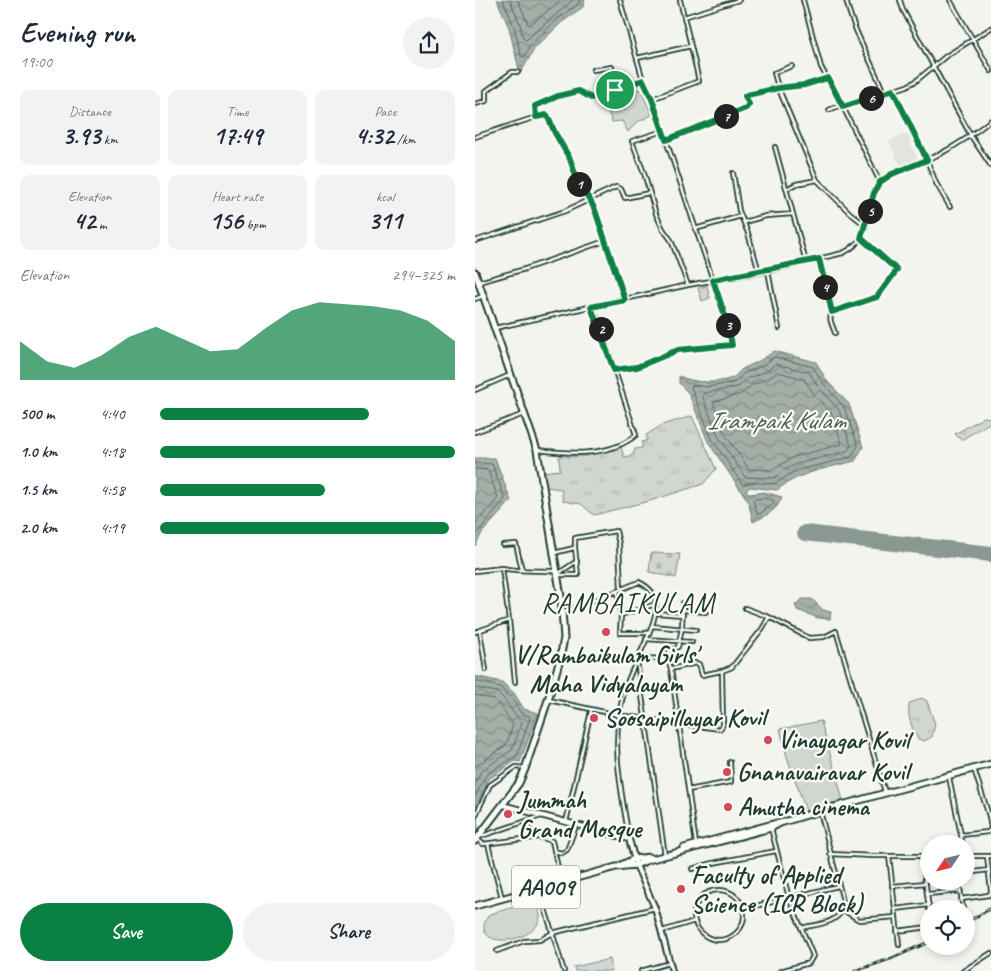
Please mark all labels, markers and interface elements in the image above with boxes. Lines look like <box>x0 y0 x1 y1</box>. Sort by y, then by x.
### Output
text: Evening run <box>20 15 135 50</box>
button: share <box>403 17 455 69</box>
text: 19:00 <box>20 52 52 72</box>
pin <box>594 69 636 111</box>
icon: arrive <box>601 76 629 104</box>
pin: 6 <box>859 86 883 110</box>
text: 6 <box>868 90 875 107</box>
text: Distance <box>69 103 111 120</box>
text: Time <box>227 103 248 120</box>
text: Pace <box>374 103 396 120</box>
pin: 7 <box>713 104 739 128</box>
text: 7 <box>723 108 730 125</box>
text: 3.93 <box>62 120 100 152</box>
text: 17:49 <box>213 120 262 152</box>
text: 4:32 <box>355 120 394 152</box>
text: km <box>100 131 118 148</box>
text: /km <box>394 131 415 148</box>
pin: 1 <box>567 172 591 196</box>
text: 1 <box>576 176 583 193</box>
text: Elevation <box>68 188 111 205</box>
text: Heart rate <box>212 188 263 205</box>
text: kcal <box>376 188 394 205</box>
pin: 5 <box>857 198 883 224</box>
text: 5 <box>867 203 874 220</box>
text: 42 <box>73 205 95 237</box>
text: 156 <box>209 205 243 237</box>
text: 311 <box>368 205 402 237</box>
text: m <box>95 216 107 233</box>
text: bpm <box>243 216 266 233</box>
text: Elevation <box>20 265 69 285</box>
text: 294–325 m <box>392 265 455 285</box>
pin: 4 <box>813 274 837 300</box>
text: 4 <box>822 279 829 296</box>
pin: 3 <box>715 312 741 338</box>
pin: 2 <box>589 316 613 342</box>
text: 3 <box>725 317 732 334</box>
text: 2 <box>598 321 605 338</box>
text: 500 m <box>20 404 54 424</box>
text: 4:40 <box>100 404 125 424</box>
water label: Irampaik Kulam <box>707 404 847 437</box>
text: 1.0 km <box>20 442 57 462</box>
text: 4:18 <box>100 442 125 462</box>
text: 1.5 km <box>20 480 57 500</box>
text: 4:58 <box>100 480 125 500</box>
text: 2.0 km <box>20 518 57 538</box>
text: 4:19 <box>100 518 125 538</box>
district label: RAMBAIKULAM <box>541 585 717 620</box>
marker: V/Rambaikulam Girls' Maha Vidyalayam <box>600 626 612 638</box>
place label: V/Rambaikulam Girls' Maha Vidyalayam <box>515 639 702 700</box>
place label: Soosaipillayar Kovil <box>604 702 770 734</box>
marker: Soosaipillayar Kovil <box>588 712 600 724</box>
place label: Vinayagar Kovil <box>778 724 914 756</box>
marker: Vinayagar Kovil <box>762 734 774 746</box>
place label: Gnanavairavar Kovil <box>737 756 913 788</box>
marker: Gnanavairavar Kovil <box>721 766 733 778</box>
place label: Jummah Grand Mosque <box>516 784 644 845</box>
place label: Amutha cinema <box>738 791 870 823</box>
marker: Amutha cinema <box>722 801 734 813</box>
marker: Jummah Grand Mosque <box>502 808 514 820</box>
north arrow <box>920 835 975 890</box>
map controls <box>920 835 975 955</box>
place label: Faculty of Applied Science (ICR Block) <box>691 859 864 920</box>
road number: AA009 <box>512 866 580 909</box>
marker: Faculty of Applied Science (ICR Block) <box>675 883 687 895</box>
button: locate <box>920 900 975 955</box>
button: Save <box>20 903 233 961</box>
button: Share <box>243 903 455 961</box>

